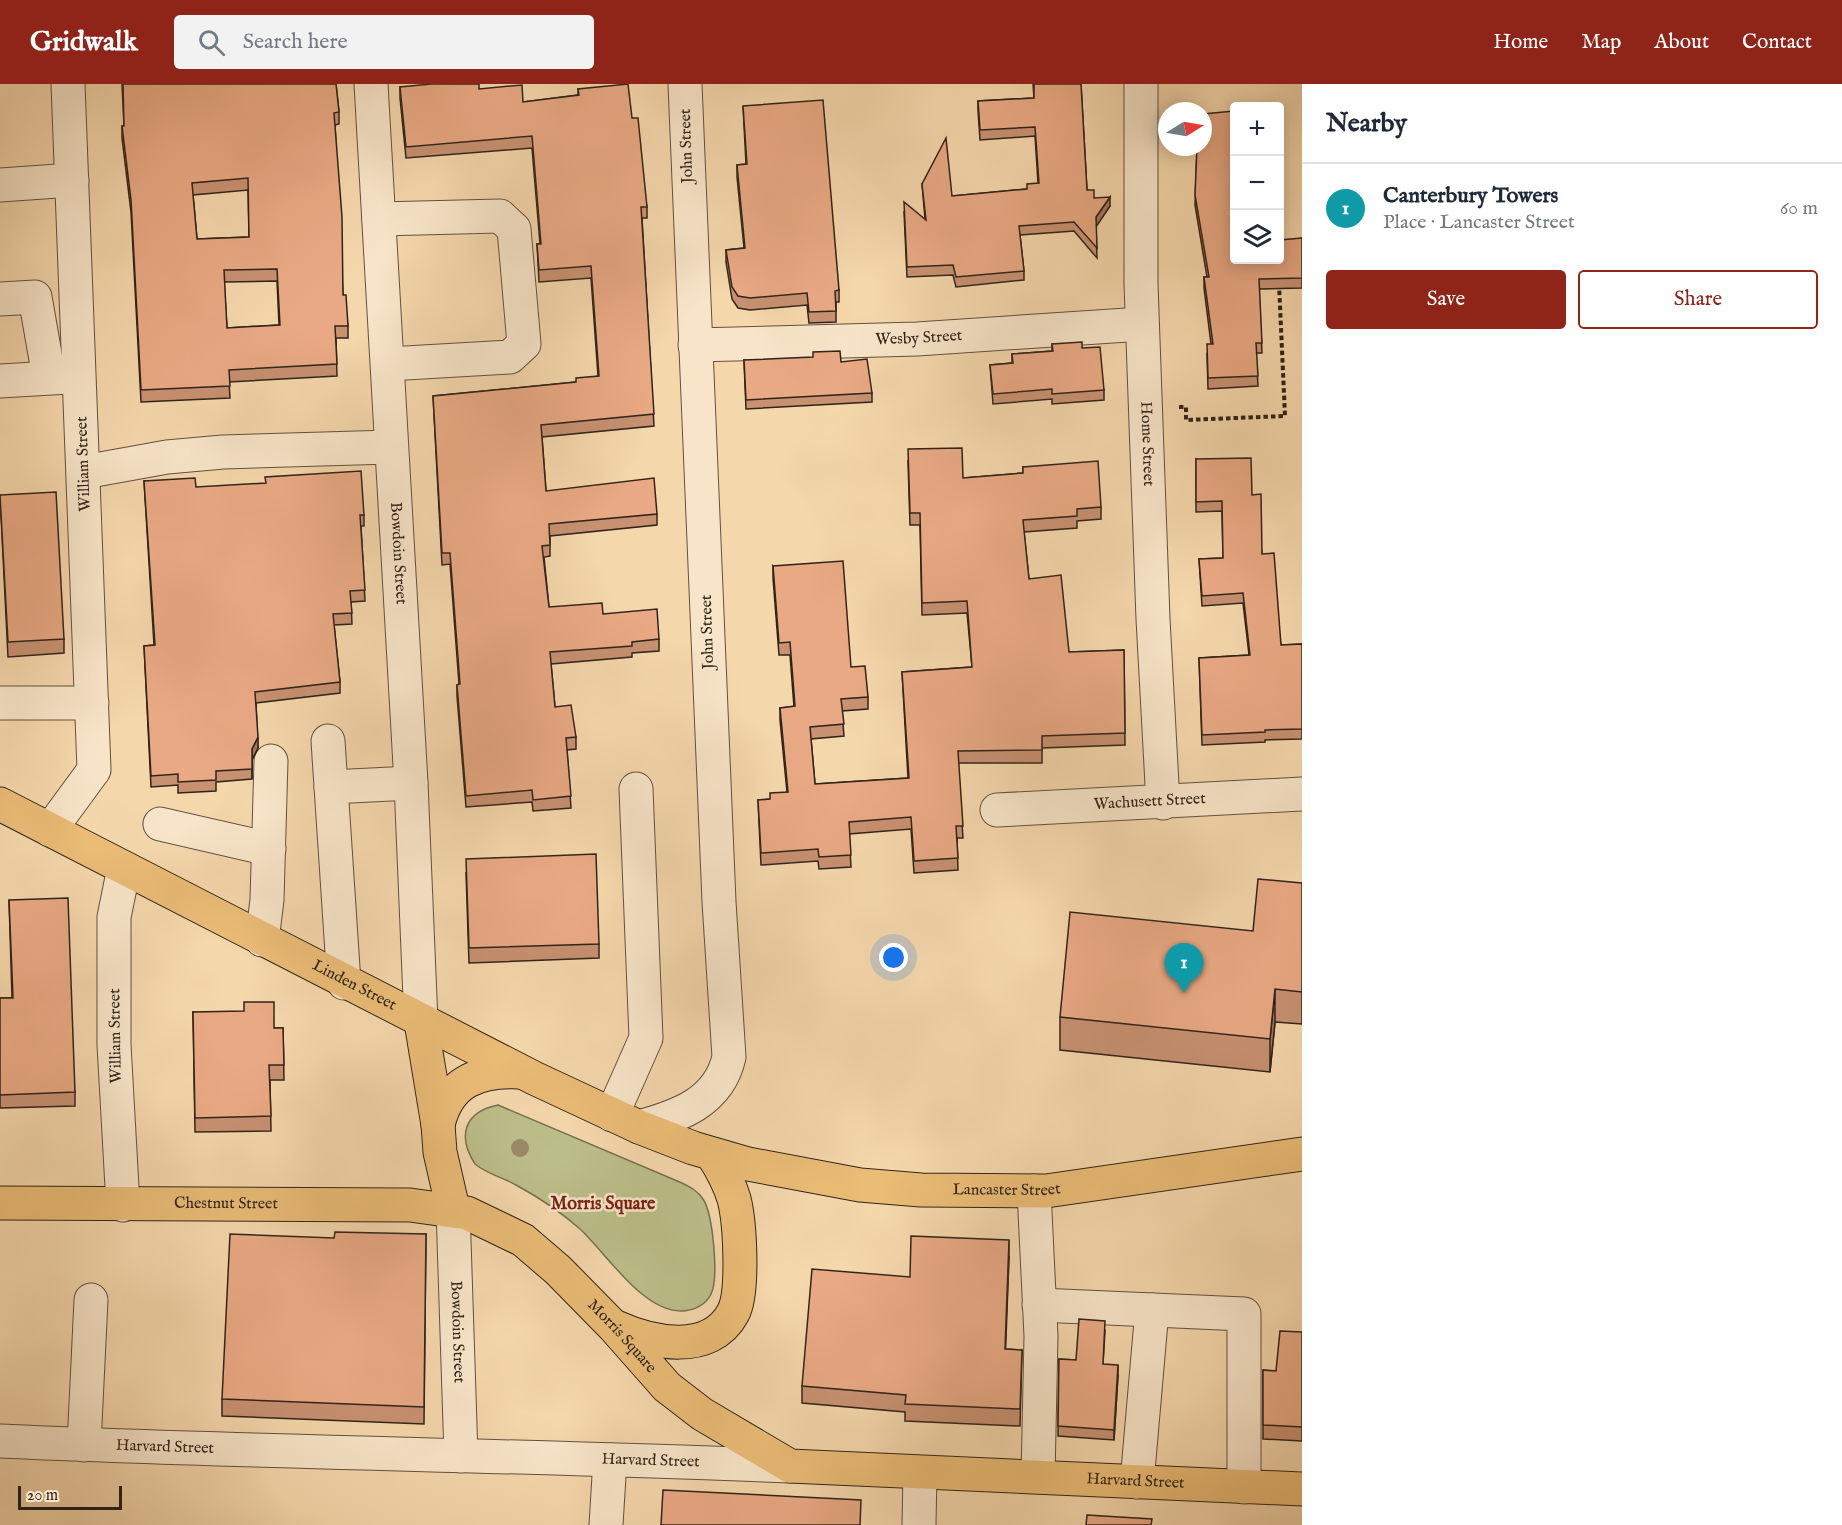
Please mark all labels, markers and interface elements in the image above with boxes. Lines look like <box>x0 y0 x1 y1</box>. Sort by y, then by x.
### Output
search box <box>174 15 594 69</box>
text: Gridwalk <box>30 25 138 60</box>
icon: search <box>195 26 228 59</box>
text: Search here <box>243 28 348 56</box>
text: Home <box>1493 29 1548 56</box>
text: Map <box>1581 29 1621 56</box>
text: About <box>1654 29 1709 56</box>
text: Contact <box>1742 29 1812 56</box>
north arrow <box>1158 102 1212 156</box>
map controls <box>1230 102 1284 264</box>
button: + <box>1230 102 1284 156</box>
text: Nearby <box>1326 107 1407 140</box>
street label: John Street <box>676 108 698 186</box>
button: − <box>1230 156 1284 210</box>
text: Canterbury Towers <box>1383 182 1558 210</box>
text: 1 <box>1342 196 1349 221</box>
text: 60 m <box>1780 196 1818 221</box>
button: layers <box>1230 210 1284 264</box>
text: Place · Lancaster Street <box>1383 210 1575 235</box>
button: Save <box>1326 270 1566 329</box>
button: Share <box>1578 270 1818 329</box>
street label: Wesby Street <box>875 326 963 350</box>
street label: Home Street <box>1135 401 1158 487</box>
street label: William Street <box>72 416 96 512</box>
street label: Bowdoin Street <box>385 501 411 606</box>
street label: John Street <box>697 594 719 672</box>
street label: Wachusett Street <box>1093 789 1207 815</box>
your location <box>879 943 908 972</box>
pin: 1 <box>1164 944 1204 993</box>
street label: Linden Street <box>309 956 400 1016</box>
street label: William Street <box>105 988 127 1084</box>
street label: Lancaster Street <box>952 1179 1062 1201</box>
district label: Morris Square <box>551 1193 656 1216</box>
street label: Chestnut Street <box>174 1194 278 1214</box>
street label: Bowdoin Street <box>445 1280 469 1384</box>
street label: Morris Square <box>583 1296 660 1378</box>
street label: Harvard Street <box>115 1436 215 1459</box>
street label: Harvard Street <box>601 1449 701 1473</box>
street label: Harvard Street <box>1086 1469 1185 1494</box>
scale bar <box>18 1483 122 1510</box>
text: 20 m <box>27 1486 58 1506</box>

